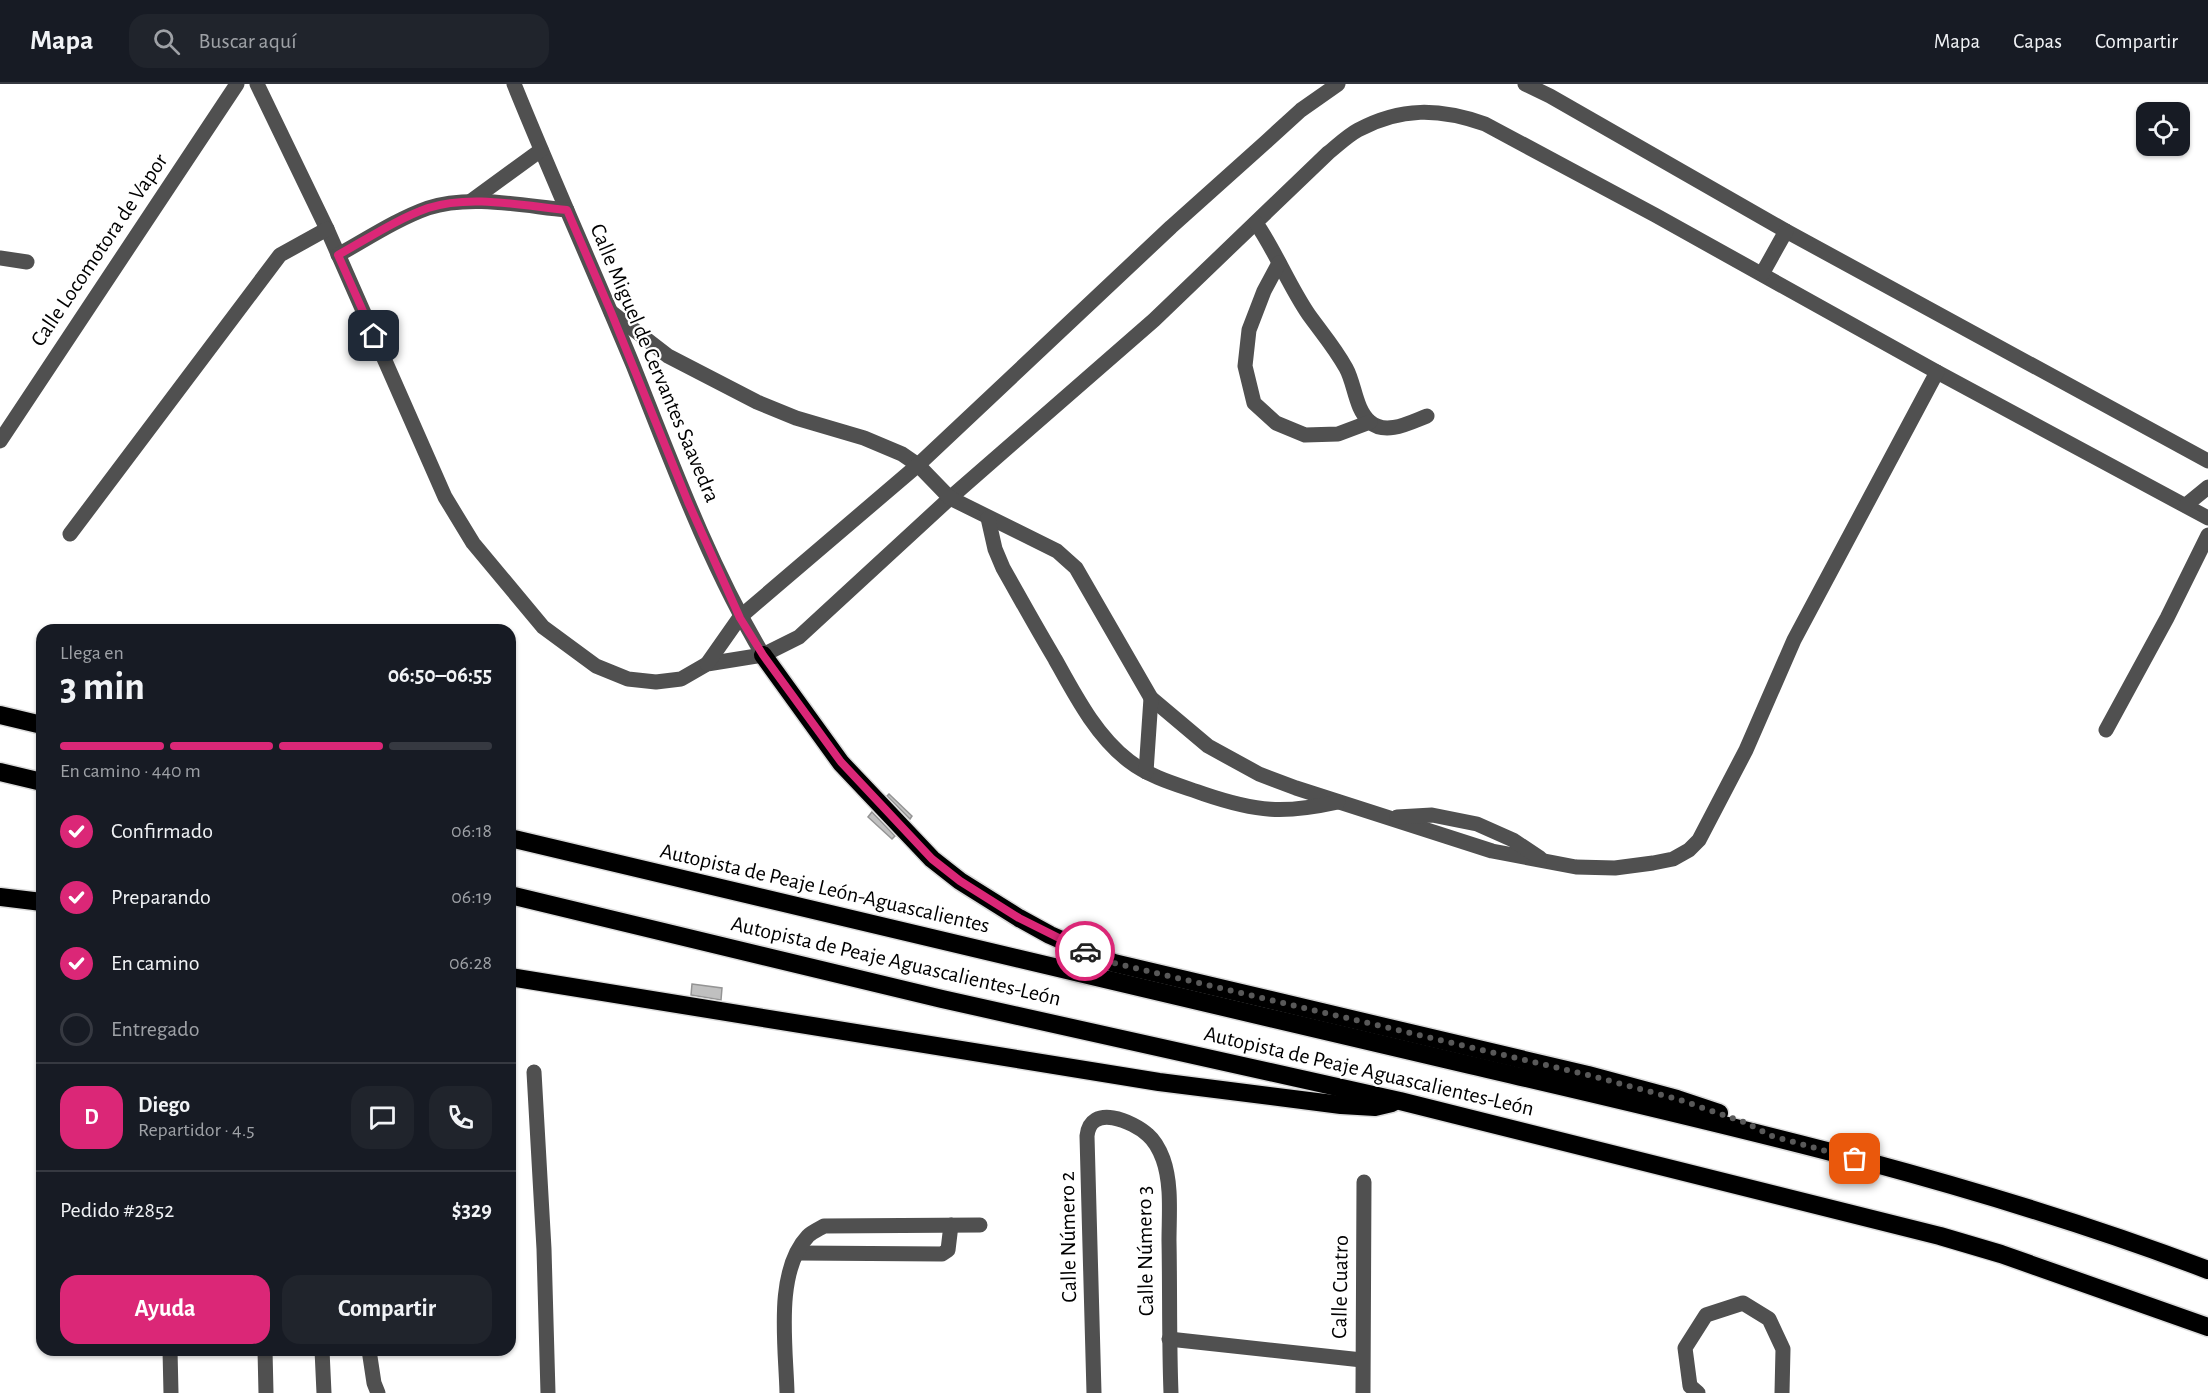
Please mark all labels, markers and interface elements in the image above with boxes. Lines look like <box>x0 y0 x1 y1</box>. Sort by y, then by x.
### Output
search box <box>129 14 549 68</box>
icon: search <box>150 25 183 58</box>
text: Mapa <box>30 27 93 55</box>
text: Buscar aquí <box>198 30 297 52</box>
text: Mapa <box>1934 31 1980 52</box>
text: Capas <box>2013 31 2062 52</box>
text: Compartir <box>2095 31 2178 52</box>
map controls <box>2136 102 2190 156</box>
button: locate <box>2136 102 2190 156</box>
street label: Calle Locomotora de Vapor <box>26 150 172 350</box>
street label: Calle Miguel de Cervantes Saavedra <box>586 221 724 505</box>
pin <box>348 310 399 361</box>
icon: home <box>357 319 390 352</box>
text: Llega en <box>60 643 124 663</box>
text: 06:50–06:55 <box>388 664 492 686</box>
text: 3 min <box>60 668 145 707</box>
text: En camino · 440 m <box>60 761 201 781</box>
icon: check <box>60 815 93 848</box>
text: Confirmado <box>111 820 213 842</box>
text: 06:18 <box>451 821 492 841</box>
street label: Autopista de Peaje León-Aguascalientes <box>658 839 992 937</box>
icon: check <box>60 881 93 914</box>
text: Preparando <box>111 886 211 908</box>
text: 06:19 <box>451 887 492 907</box>
street label: Autopista de Peaje Aguascalientes-León <box>729 912 1063 1010</box>
courier <box>1055 921 1115 981</box>
icon: car <box>1069 935 1102 968</box>
icon: check <box>60 947 93 980</box>
text: En camino <box>111 952 200 974</box>
text: 06:28 <box>449 953 492 973</box>
text: Entregado <box>111 1018 200 1040</box>
street label: Autopista de Peaje Aguascalientes-León <box>1202 1022 1536 1120</box>
button: chat <box>351 1086 414 1149</box>
button: phone <box>429 1086 492 1149</box>
text: Diego <box>138 1094 190 1116</box>
text: D <box>84 1106 99 1128</box>
text: Repartidor · 4.5 <box>138 1120 255 1140</box>
pin <box>1829 1133 1880 1184</box>
icon: bag <box>1838 1142 1871 1175</box>
street label: Calle Número 2 <box>1056 1171 1080 1303</box>
street label: Calle Número 3 <box>1133 1186 1157 1316</box>
text: Pedido #2852 <box>60 1199 174 1221</box>
text: $329 <box>452 1199 492 1221</box>
street label: Calle Cuatro <box>1328 1235 1352 1339</box>
button: Ayuda <box>60 1275 270 1344</box>
button: Compartir <box>282 1275 492 1344</box>

